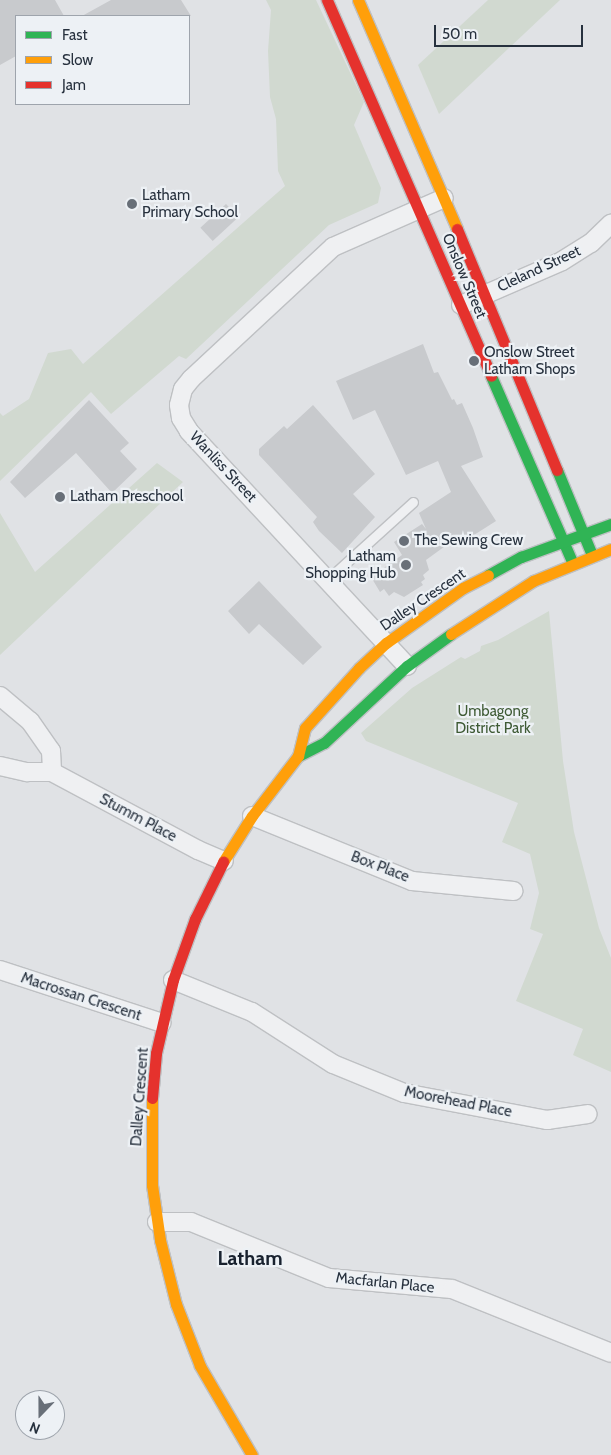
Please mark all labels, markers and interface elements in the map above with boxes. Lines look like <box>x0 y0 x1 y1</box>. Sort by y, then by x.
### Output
legend <box>15 15 190 105</box>
scale bar <box>436 15 585 47</box>
text: 50 m <box>442 25 477 43</box>
text: Fast <box>62 26 87 44</box>
text: Slow <box>62 51 93 69</box>
text: Jam <box>62 76 86 94</box>
place label: Latham Primary School <box>142 186 238 221</box>
marker: Latham Primary School <box>126 198 138 210</box>
street label: Onslow Street <box>438 231 490 321</box>
street label: Cleland Street <box>495 242 583 296</box>
place label: Onslow Street Latham Shops <box>484 343 575 378</box>
marker: Onslow Street Latham Shops <box>468 355 480 367</box>
street label: Wanliss Street <box>186 428 260 506</box>
place label: Latham Preschool <box>70 488 183 506</box>
marker: Latham Preschool <box>54 491 66 503</box>
place label: The Sewing Crew <box>414 532 523 550</box>
marker: The Sewing Crew <box>398 535 410 547</box>
place label: Latham Shopping Hub <box>305 547 396 582</box>
marker: Latham Shopping Hub <box>400 559 412 571</box>
street label: Dalley Crescent <box>377 565 469 635</box>
park label: Umbagong District Park <box>455 702 531 737</box>
street label: Stumm Place <box>96 790 180 846</box>
street label: Box Place <box>348 848 412 886</box>
street label: Macrossan Crescent <box>19 969 143 1025</box>
street label: Dalley Crescent <box>128 1047 152 1147</box>
street label: Moorehead Place <box>403 1083 513 1121</box>
district label: Latham <box>217 1246 283 1270</box>
street label: Macfarlan Place <box>335 1269 435 1297</box>
north arrow <box>15 1390 65 1440</box>
text: N <box>27 1418 43 1438</box>

